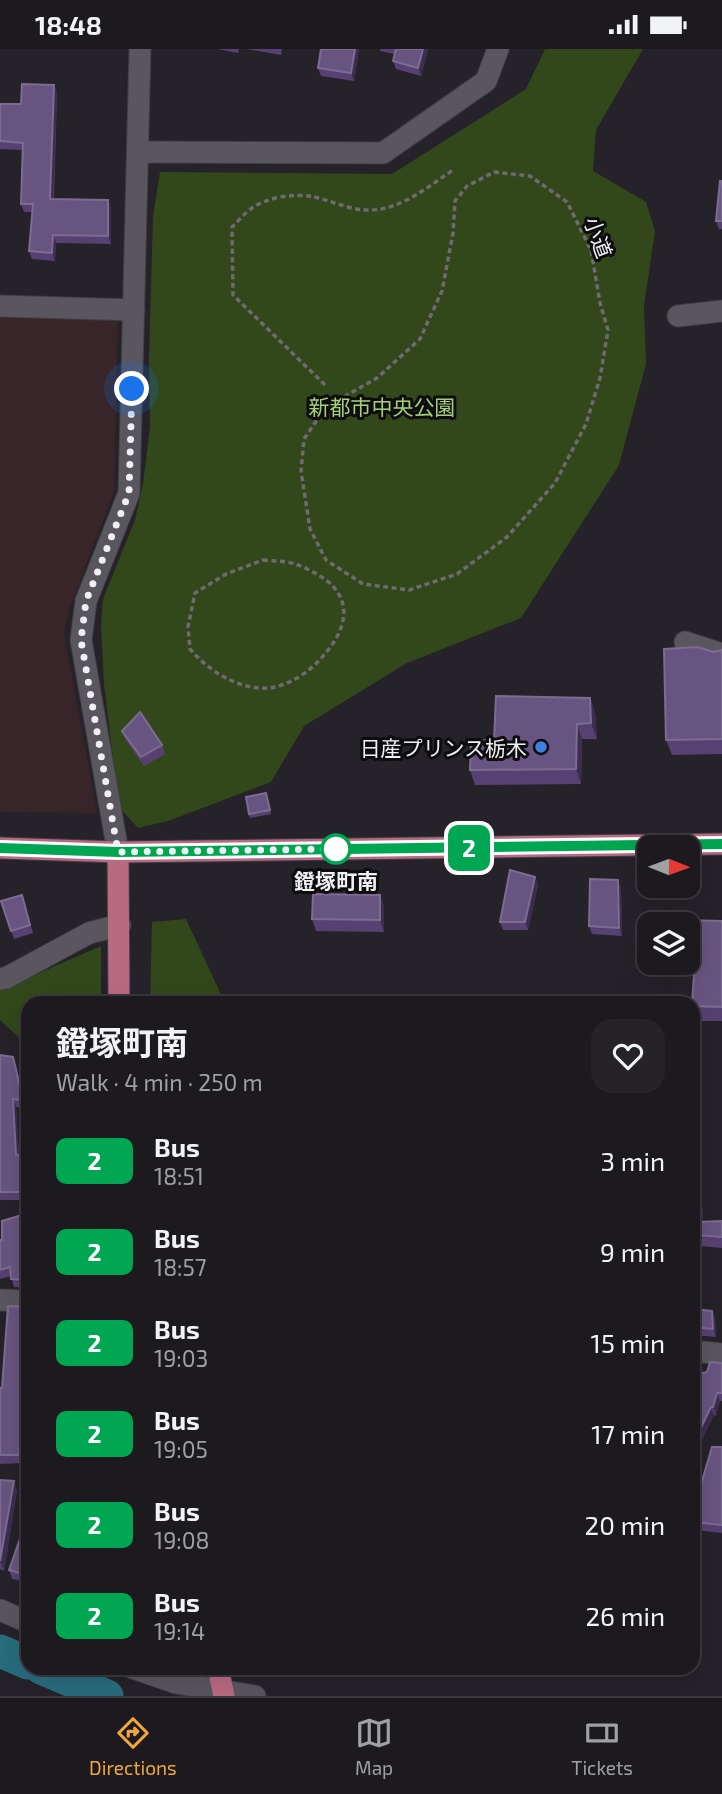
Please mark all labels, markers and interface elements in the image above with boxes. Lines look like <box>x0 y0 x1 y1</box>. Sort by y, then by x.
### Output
text: 18:48 <box>35 9 102 40</box>
street label: 小道 <box>580 213 618 261</box>
your location <box>114 371 149 406</box>
park label: 新都市中央公園 <box>309 394 456 419</box>
place label: 日産プリンス栃木 <box>359 735 527 760</box>
marker: 日産プリンス栃木 <box>533 739 549 755</box>
line badge: 2 <box>446 825 492 871</box>
text: 2 <box>462 833 476 862</box>
marker: 鐙塚町南 <box>321 834 351 864</box>
north arrow <box>637 835 700 898</box>
map controls <box>637 835 700 975</box>
place label: 鐙塚町南 <box>294 868 378 893</box>
button: layers <box>637 912 700 975</box>
button: heart <box>591 1019 665 1093</box>
text: 鐙塚町南 <box>56 1022 188 1062</box>
text: Walk · 4 min · 250 m <box>56 1068 263 1096</box>
text: Bus <box>154 1131 200 1162</box>
text: 3 min <box>600 1145 665 1176</box>
text: 2 <box>88 1146 101 1175</box>
text: 18:51 <box>154 1162 204 1190</box>
text: Bus <box>154 1222 200 1253</box>
text: 9 min <box>600 1236 665 1267</box>
text: 2 <box>88 1237 101 1266</box>
text: 18:57 <box>154 1253 207 1281</box>
text: Bus <box>154 1313 200 1344</box>
text: 15 min <box>591 1327 665 1358</box>
text: 2 <box>88 1328 101 1357</box>
text: 19:03 <box>154 1344 208 1372</box>
text: Bus <box>154 1404 200 1435</box>
text: 17 min <box>591 1418 665 1449</box>
text: 2 <box>88 1419 101 1448</box>
text: 19:05 <box>154 1435 208 1463</box>
text: Bus <box>154 1495 200 1526</box>
text: 20 min <box>585 1509 665 1540</box>
text: 2 <box>88 1510 101 1539</box>
text: 19:08 <box>154 1526 210 1554</box>
text: Bus <box>154 1586 200 1617</box>
text: 26 min <box>585 1600 665 1631</box>
text: 2 <box>88 1601 101 1630</box>
text: 19:14 <box>154 1617 205 1645</box>
tab: Directions <box>89 1714 177 1779</box>
tab: Map <box>355 1714 393 1779</box>
tab: Tickets <box>571 1714 633 1779</box>

